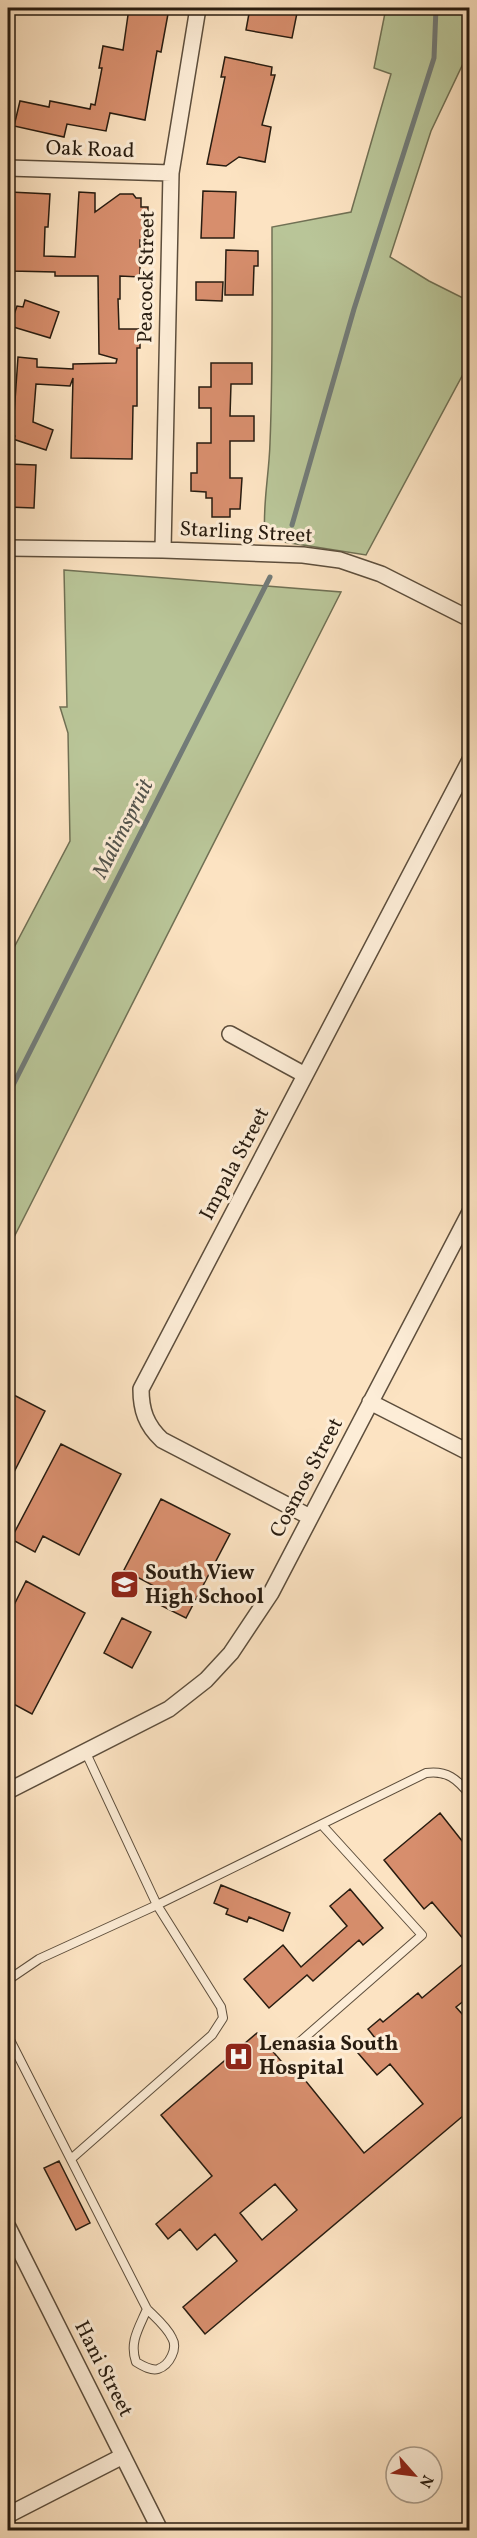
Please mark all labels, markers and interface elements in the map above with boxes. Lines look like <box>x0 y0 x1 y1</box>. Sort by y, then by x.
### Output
street label: Oak Road <box>45 134 135 166</box>
street label: Peacock Street <box>131 211 163 343</box>
street label: Starling Street <box>179 515 313 551</box>
water label: Malimspruit <box>85 773 163 885</box>
street label: Impala Street <box>193 1102 277 1226</box>
street label: Cosmos Street <box>263 1413 351 1543</box>
place label: South View High School <box>145 1559 264 1612</box>
school or university icon: South View High School <box>108 1569 140 1601</box>
place label: Lenasia South Hospital <box>259 2030 399 2083</box>
hospital icon: Lenasia South Hospital <box>222 2040 254 2072</box>
street label: Hani Street <box>66 2316 140 2422</box>
north arrow <box>384 2445 444 2505</box>
text: N <box>413 2471 438 2492</box>

